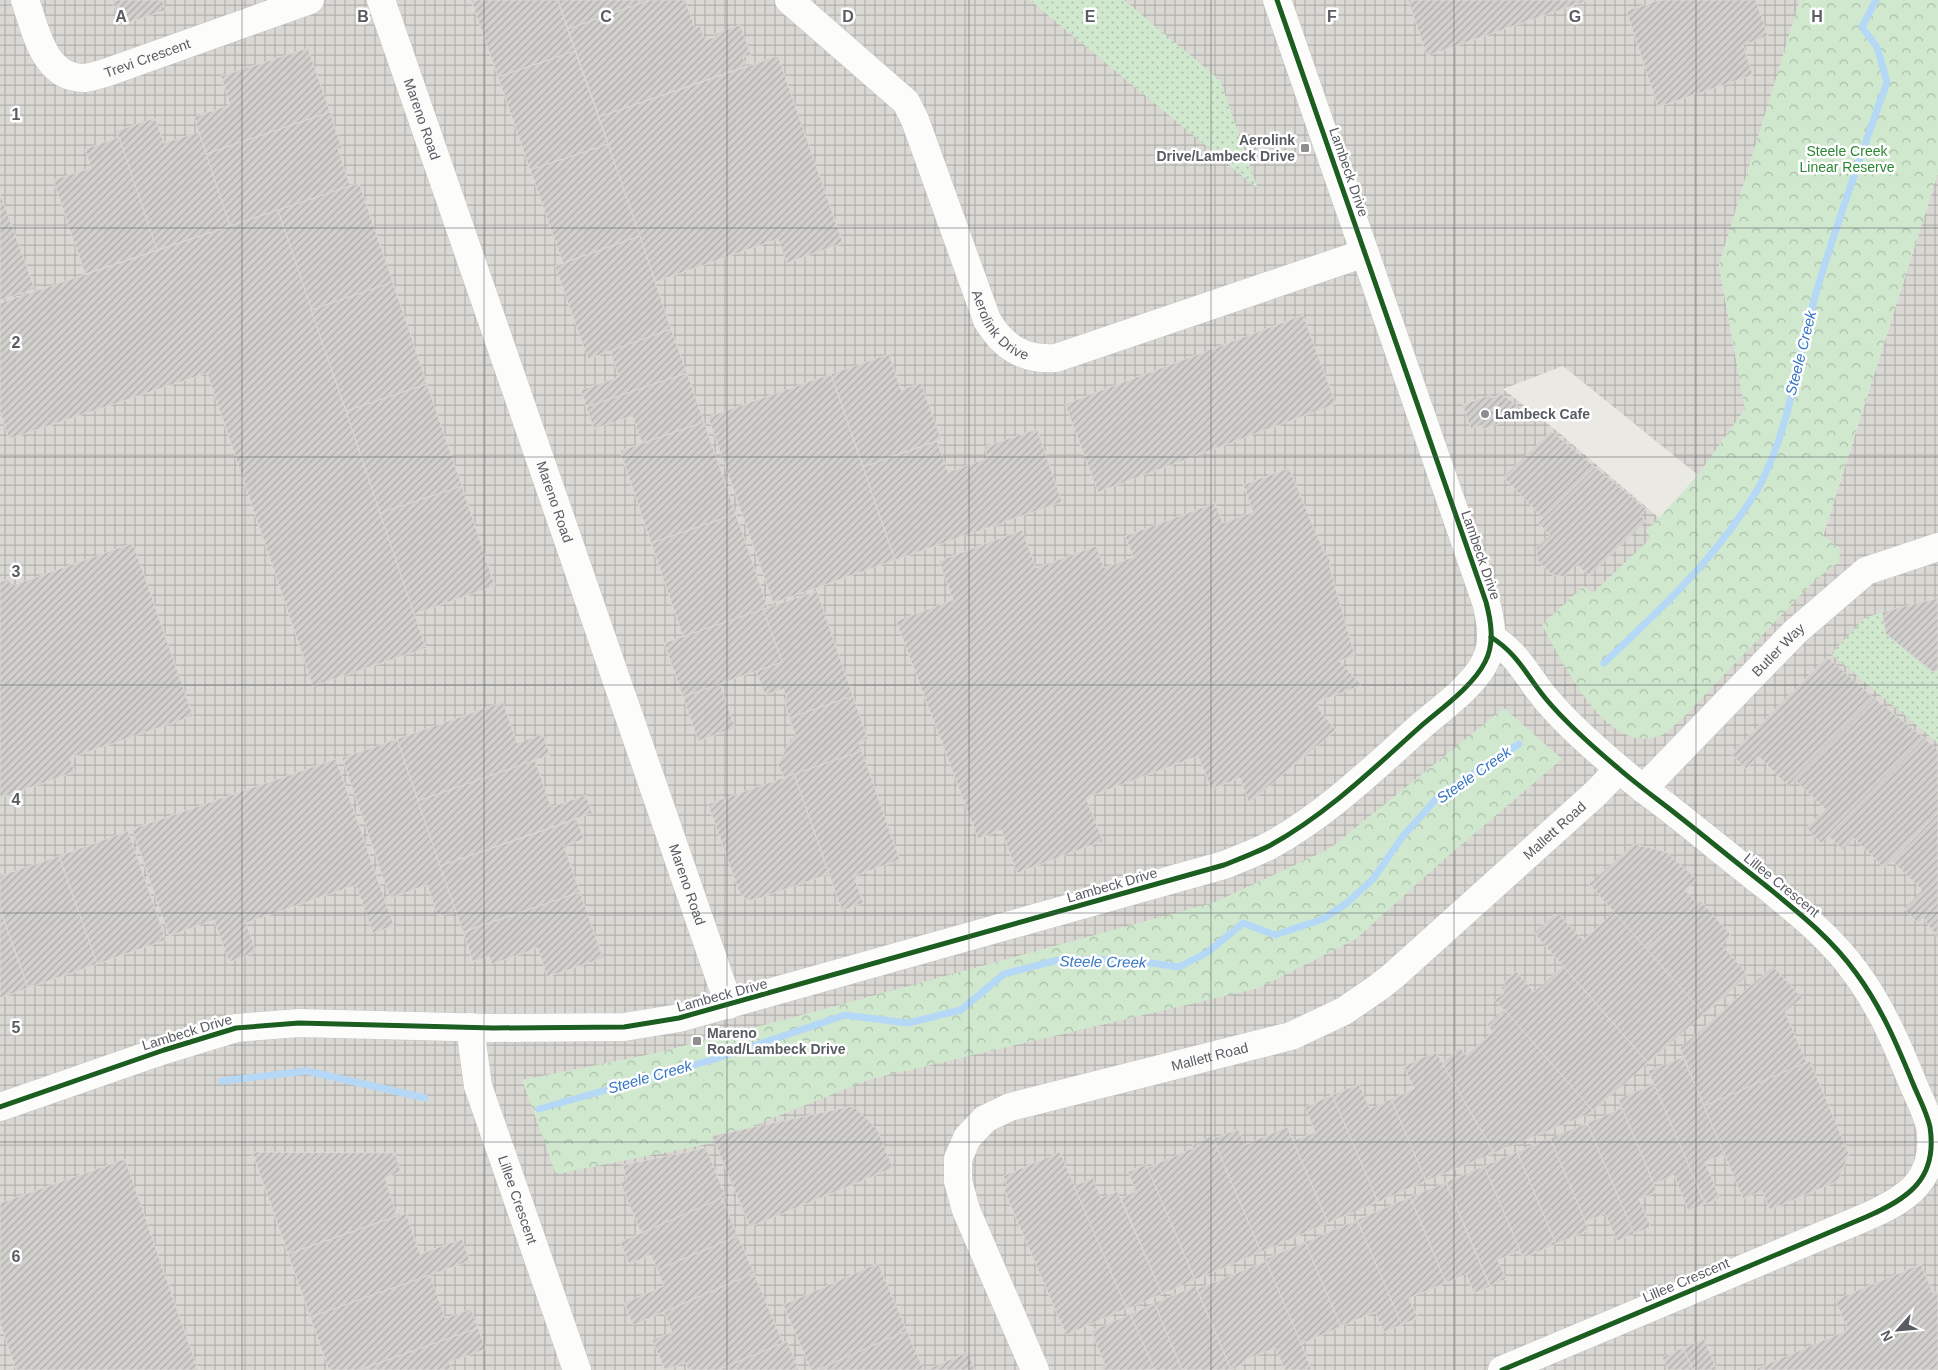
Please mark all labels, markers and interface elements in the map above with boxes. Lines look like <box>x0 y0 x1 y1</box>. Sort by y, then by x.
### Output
text: A <box>115 8 127 25</box>
text: B <box>357 8 369 25</box>
text: C <box>600 8 612 25</box>
text: D <box>842 8 854 25</box>
text: E <box>1085 8 1096 25</box>
text: F <box>1327 8 1337 25</box>
text: G <box>1569 8 1581 25</box>
text: H <box>1811 8 1823 25</box>
street label: Trevi Crescent <box>102 35 193 81</box>
street label: Mareno Road <box>401 76 444 162</box>
text: 1 <box>12 106 21 123</box>
street label: Lambeck Drive <box>1326 125 1372 219</box>
place label: Aerolink Drive/Lambeck Drive <box>1156 132 1295 164</box>
marker: Aerolink Drive/Lambeck Drive <box>1299 142 1311 154</box>
park label: Steele Creek Linear Reserve <box>1800 143 1895 175</box>
street label: Aerolink Drive <box>969 288 1031 363</box>
water label: Steele Creek <box>1782 307 1820 397</box>
text: 2 <box>12 334 21 351</box>
place label: Lambeck Cafe <box>1495 406 1590 422</box>
marker: Lambeck Cafe <box>1479 408 1491 420</box>
street label: Mareno Road <box>533 459 576 545</box>
street label: Lambeck Drive <box>1458 508 1504 602</box>
text: 3 <box>12 563 21 580</box>
street label: Butler Way <box>1749 620 1807 680</box>
water label: Steele Creek <box>1433 742 1515 806</box>
text: 4 <box>12 791 21 808</box>
street label: Mallett Road <box>1520 798 1589 863</box>
street label: Mareno Road <box>666 842 709 927</box>
street label: Lillee Crescent <box>1741 850 1823 920</box>
street label: Lambeck Drive <box>1065 864 1159 906</box>
water label: Steele Creek <box>1060 952 1148 971</box>
street label: Lambeck Drive <box>675 975 769 1015</box>
street label: Lambeck Drive <box>140 1011 234 1053</box>
text: 5 <box>12 1019 21 1036</box>
place label: Mareno Road/Lambeck Drive <box>707 1025 846 1057</box>
marker: Mareno Road/Lambeck Drive <box>691 1035 703 1047</box>
street label: Mallett Road <box>1170 1039 1250 1074</box>
water label: Steele Creek <box>606 1056 695 1097</box>
street label: Lillee Crescent <box>495 1153 541 1246</box>
text: 6 <box>12 1248 21 1265</box>
street label: Lillee Crescent <box>1640 1255 1732 1305</box>
north arrow <box>1873 1305 1923 1355</box>
text: N <box>1877 1328 1896 1344</box>

